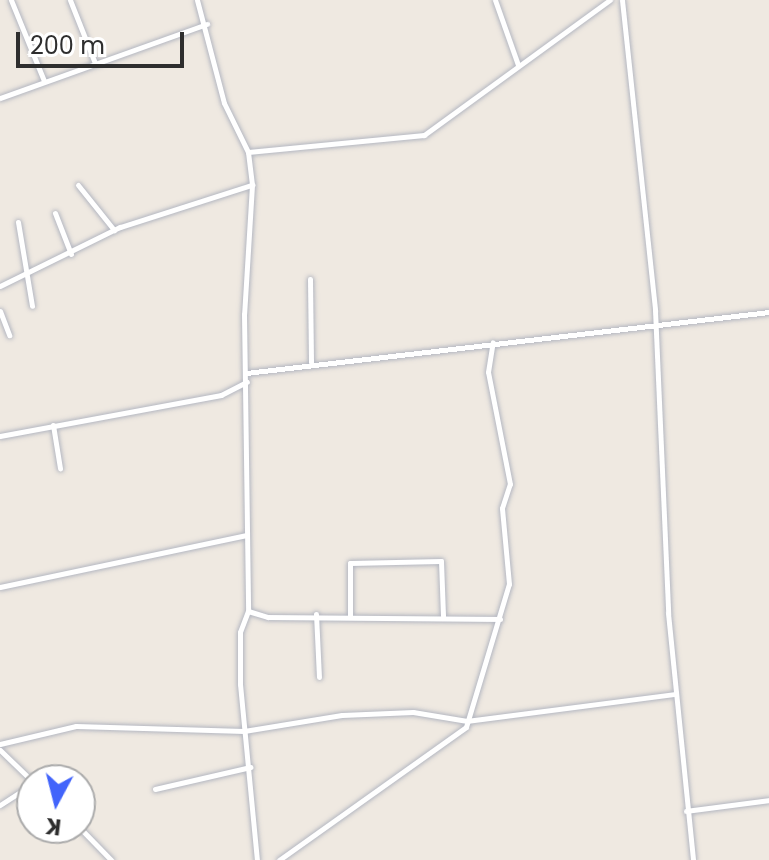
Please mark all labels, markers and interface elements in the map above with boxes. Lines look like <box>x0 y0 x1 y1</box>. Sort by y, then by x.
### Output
scale bar <box>20 16 188 66</box>
text: 200 m <box>30 29 105 62</box>
north arrow <box>16 764 96 844</box>
text: K <box>44 810 63 843</box>

